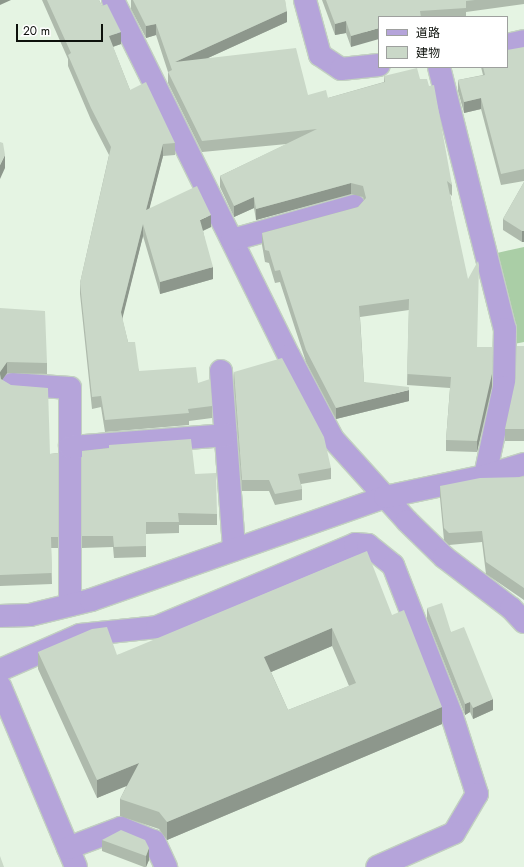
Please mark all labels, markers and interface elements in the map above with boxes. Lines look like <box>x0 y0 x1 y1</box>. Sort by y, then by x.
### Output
scale bar <box>18 16 105 42</box>
legend <box>378 16 508 68</box>
text: 20 m <box>23 22 50 40</box>
text: 道路 <box>416 24 440 42</box>
text: 建物 <box>416 44 440 62</box>

